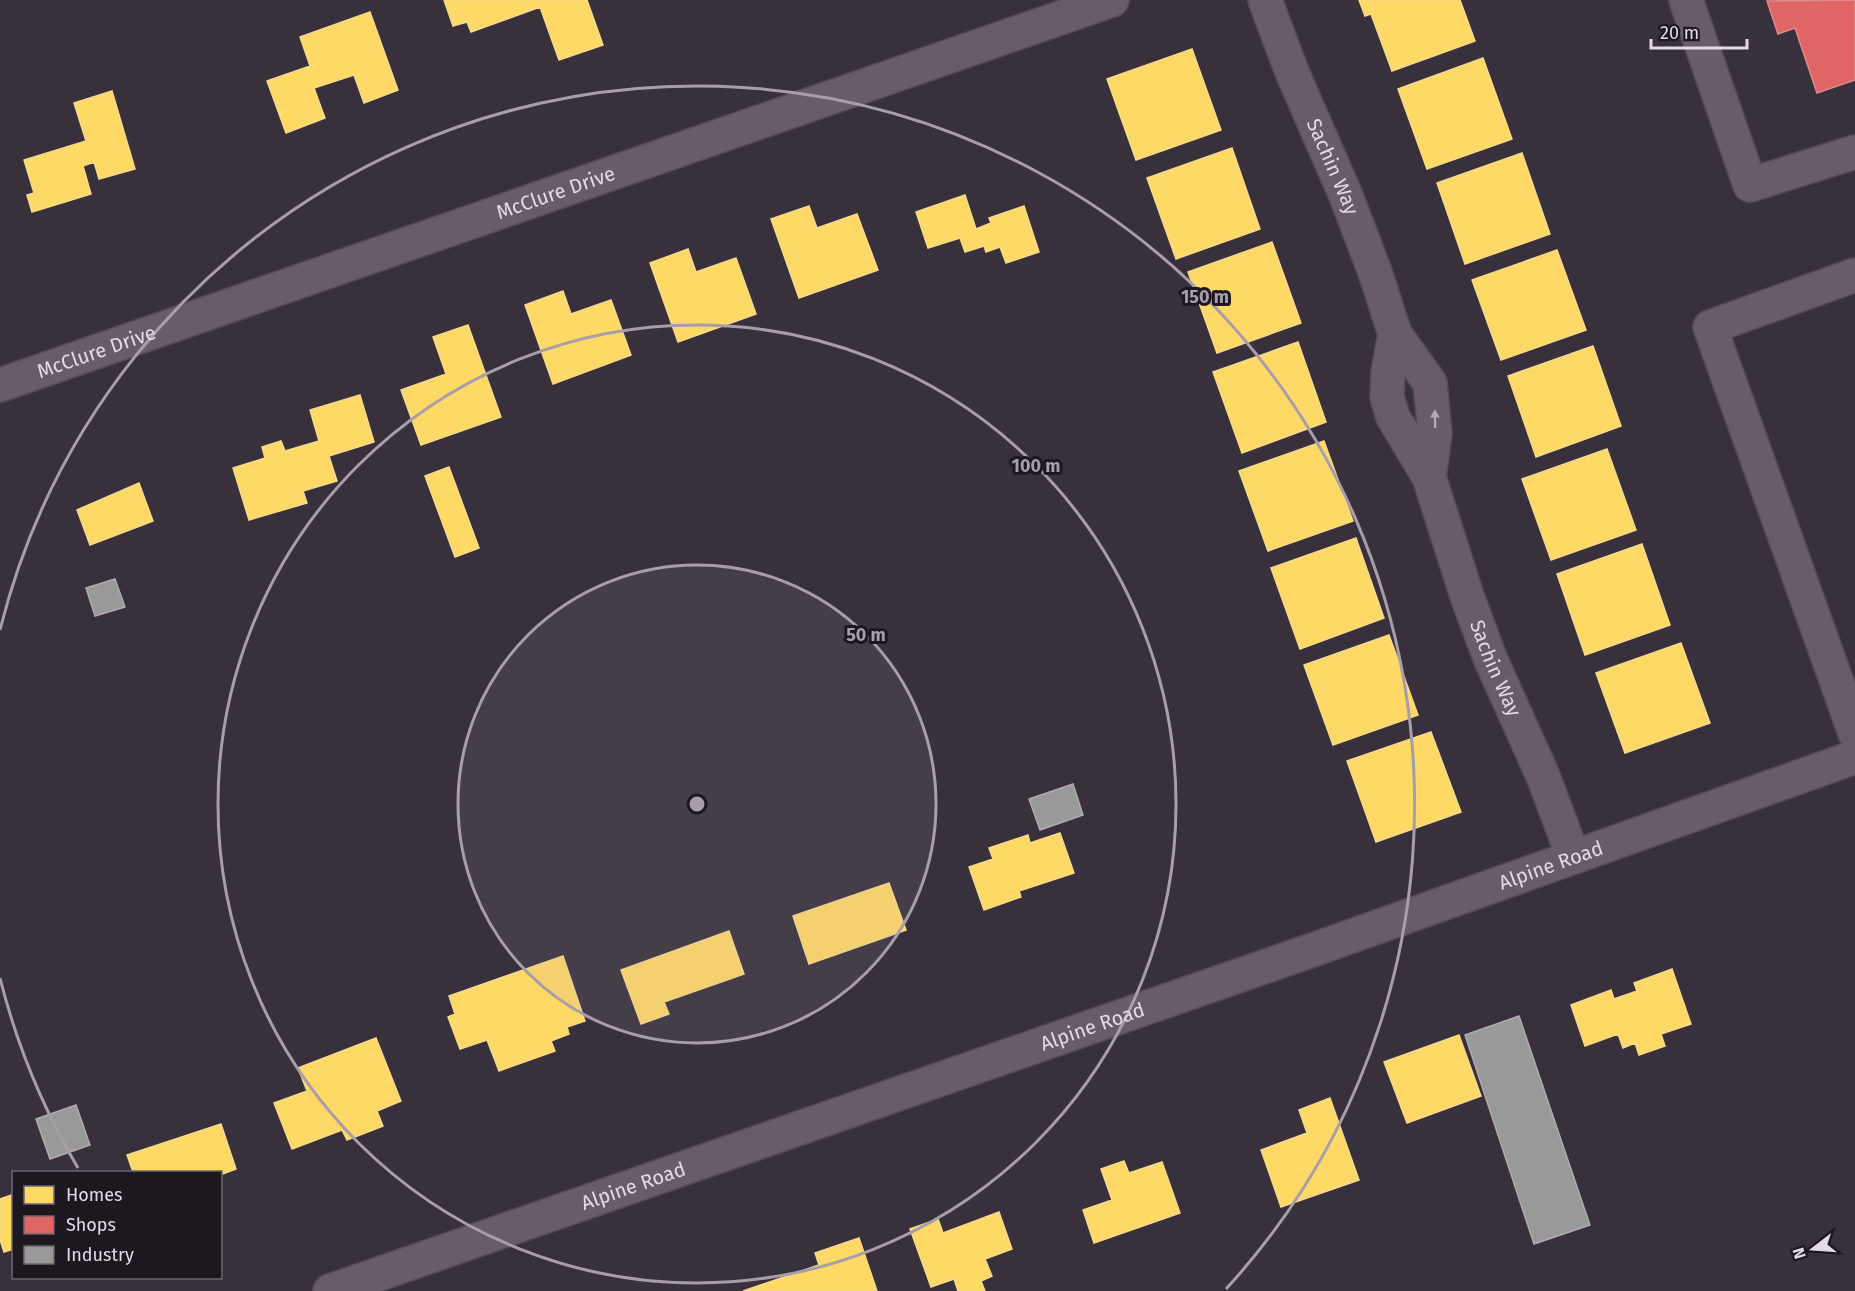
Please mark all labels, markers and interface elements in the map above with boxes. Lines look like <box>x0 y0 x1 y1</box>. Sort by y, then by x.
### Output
scale bar <box>1651 12 1747 50</box>
text: 20 m <box>1660 22 1699 44</box>
street label: Sachin Way <box>1302 115 1364 218</box>
street label: McClure Drive <box>493 161 618 224</box>
text: 150 m <box>1181 286 1229 308</box>
street label: McClure Drive <box>34 320 159 383</box>
one-way arrow <box>1430 410 1439 429</box>
text: 100 m <box>1012 455 1060 477</box>
street label: Sachin Way <box>1465 617 1527 720</box>
text: 50 m <box>846 624 886 646</box>
centre of rings <box>687 794 707 814</box>
street label: Alpine Road <box>1496 836 1606 895</box>
street label: Alpine Road <box>1037 997 1148 1056</box>
street label: Alpine Road <box>578 1157 689 1215</box>
legend <box>12 1171 222 1279</box>
text: Homes <box>66 1184 122 1206</box>
text: Shops <box>66 1214 116 1236</box>
north arrow <box>1783 1219 1843 1279</box>
text: Industry <box>66 1244 134 1266</box>
text: N <box>1788 1245 1810 1261</box>

